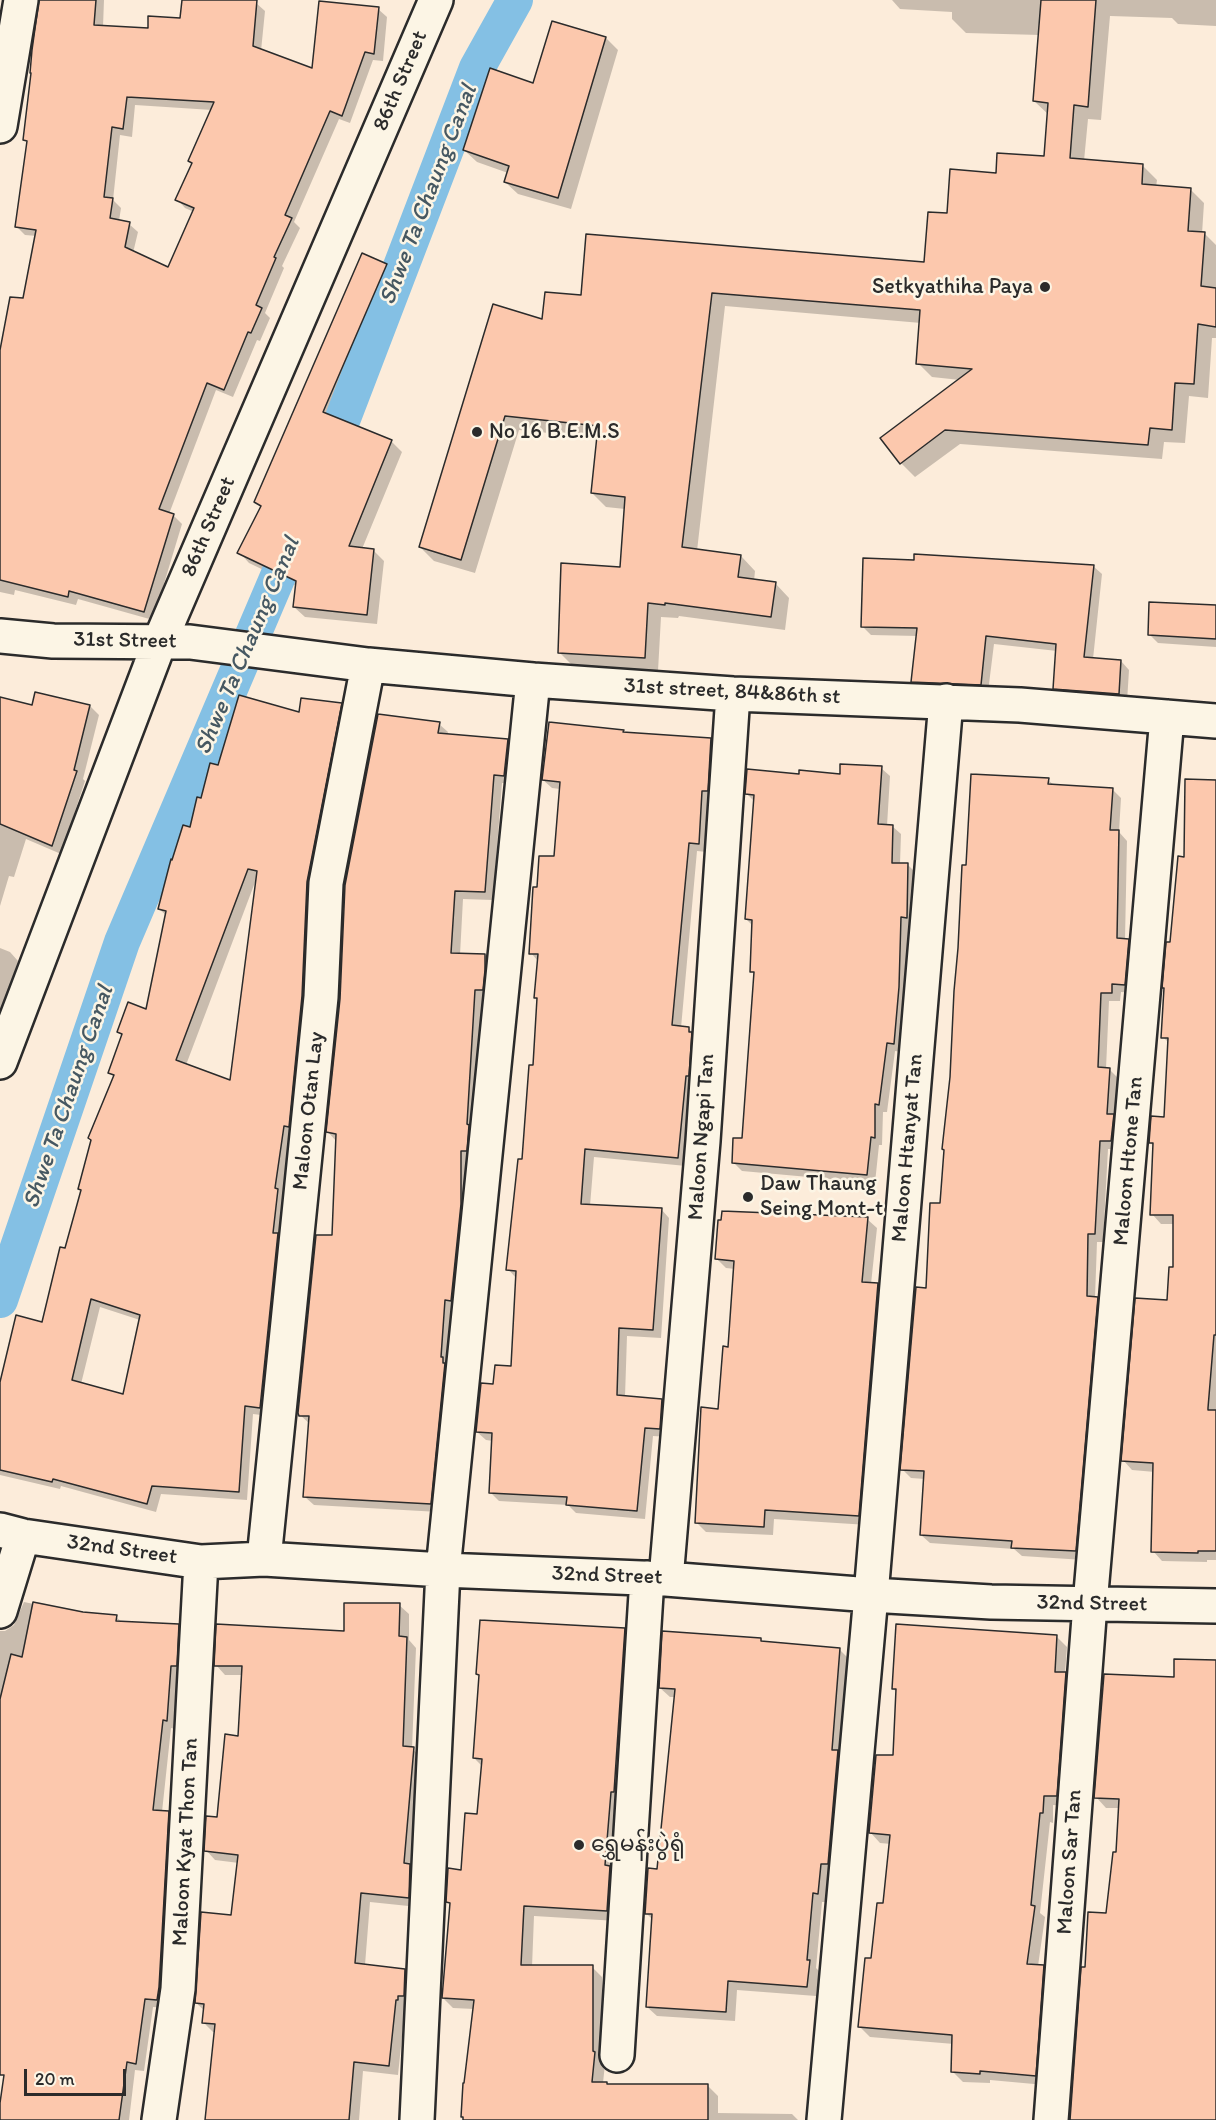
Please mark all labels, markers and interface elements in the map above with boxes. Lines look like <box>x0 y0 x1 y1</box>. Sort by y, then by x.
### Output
street label: 86th Street <box>368 27 434 135</box>
water label: Shwe Ta Chaung Canal <box>374 81 484 309</box>
place label: Setkyathiha Paya <box>872 274 1033 300</box>
marker: Setkyathiha Paya <box>1038 280 1052 294</box>
place label: No 16 B.E.M.S <box>489 419 620 445</box>
marker: No 16 B.E.M.S <box>470 425 484 439</box>
street label: 86th Street <box>176 473 242 581</box>
water label: Shwe Ta Chaung Canal <box>189 533 307 759</box>
street label: 31st Street <box>73 627 177 655</box>
street label: 31st street, 84&86th st <box>623 673 841 711</box>
water label: Shwe Ta Chaung Canal <box>17 982 121 1212</box>
street label: Maloon Otan Lay <box>288 1031 330 1191</box>
street label: Maloon Ngapi Tan <box>683 1053 721 1221</box>
street label: Maloon Htanyat Tan <box>887 1053 929 1243</box>
street label: Maloon Htone Tan <box>1108 1075 1150 1247</box>
place label: Daw Thaung Seing Mont-t <box>760 1171 883 1222</box>
marker: Daw Thaung Seing Mont-t <box>741 1190 755 1204</box>
street label: 32nd Street <box>65 1529 179 1571</box>
street label: 32nd Street <box>551 1561 663 1591</box>
street label: 32nd Street <box>1036 1590 1148 1618</box>
street label: Maloon Kyat Thon Tan <box>167 1737 205 1947</box>
street label: Maloon Sar Tan <box>1052 1788 1088 1936</box>
place label: ရွှေမန်းပွဲရုံ <box>591 1832 685 1858</box>
marker: ရွှေမန်းပွဲရုံ <box>572 1838 586 1852</box>
scale bar <box>27 2057 129 2095</box>
text: 20 m <box>35 2068 75 2090</box>

